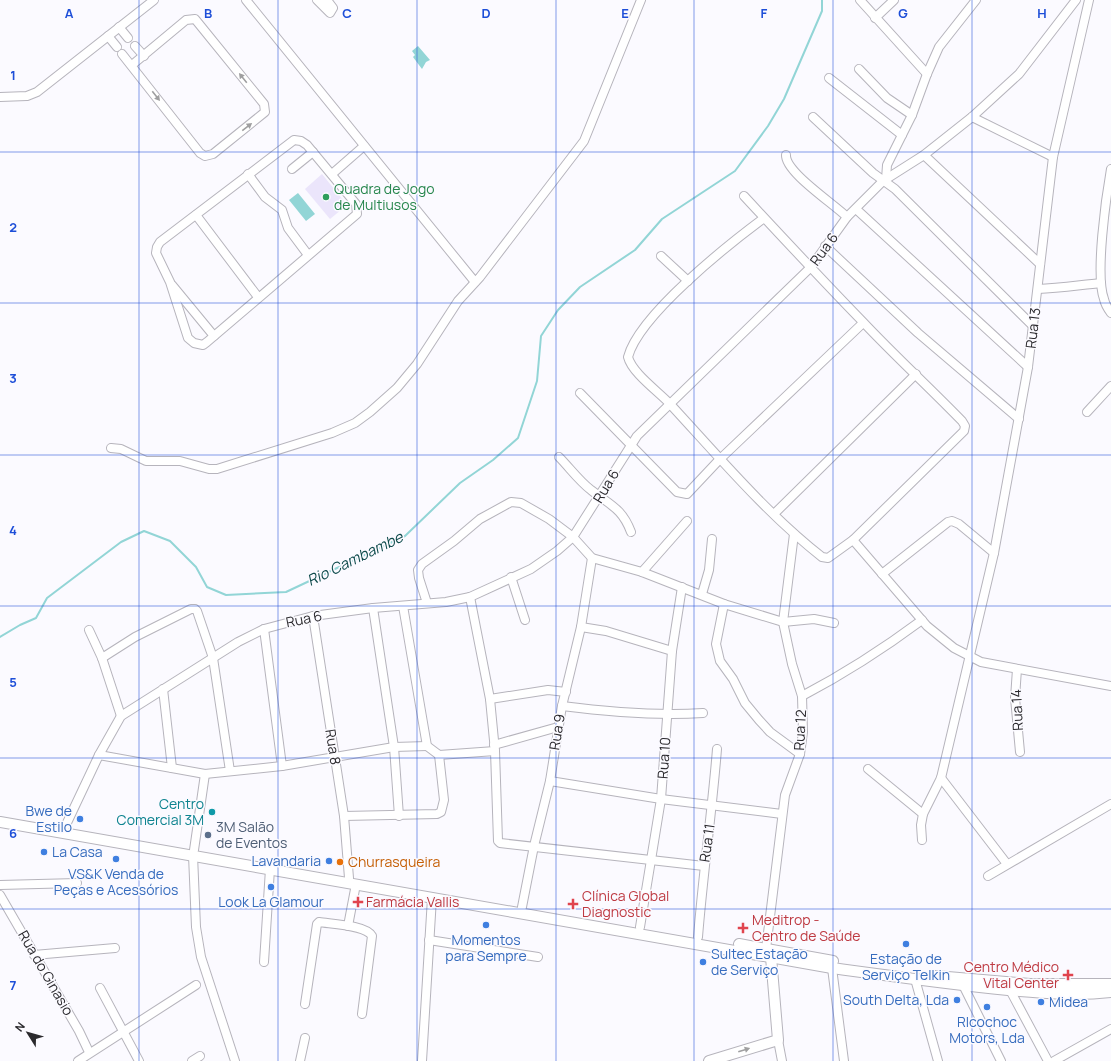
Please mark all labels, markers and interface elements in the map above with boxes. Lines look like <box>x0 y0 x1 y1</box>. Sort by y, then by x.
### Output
text: A <box>65 4 74 22</box>
text: B <box>204 4 212 22</box>
text: C <box>342 4 352 22</box>
text: D <box>481 4 491 22</box>
text: E <box>621 4 629 22</box>
text: F <box>761 4 768 22</box>
text: G <box>898 4 908 22</box>
text: H <box>1037 4 1047 22</box>
text: 1 <box>10 66 16 84</box>
one-way arrow <box>239 73 248 84</box>
one-way arrow <box>152 91 160 102</box>
one-way arrow <box>242 123 253 132</box>
place label: Quadra de Jogo de Multiusos <box>334 179 434 214</box>
marker: Quadra de Jogo de Multiusos <box>321 192 331 202</box>
text: 2 <box>9 218 17 236</box>
street label: Rua 6 <box>805 228 842 269</box>
street label: Rua 13 <box>1021 306 1044 349</box>
text: 3 <box>9 369 17 387</box>
street label: Rua 6 <box>588 465 623 506</box>
text: 4 <box>9 521 17 539</box>
water label: Rio Cambambe <box>303 526 407 591</box>
street label: Rua 6 <box>284 606 324 631</box>
text: 5 <box>9 673 17 691</box>
street label: Rua 14 <box>1006 689 1027 731</box>
street label: Rua 12 <box>789 709 810 751</box>
street label: Rua 9 <box>544 712 569 751</box>
street label: Rua 8 <box>321 728 346 766</box>
street label: Rua 10 <box>653 736 674 779</box>
place label: Centro Comercial 3M <box>117 794 204 829</box>
place label: Bwe de Estilo <box>25 801 72 836</box>
marker: Centro Comercial 3M <box>207 807 217 817</box>
marker: Bwe de Estilo <box>75 814 85 824</box>
place label: 3M Salão de Eventos <box>216 817 287 852</box>
street label: Rua 11 <box>694 822 719 863</box>
text: 6 <box>9 824 17 842</box>
marker: 3M Salão de Eventos <box>203 830 213 840</box>
place label: La Casa <box>52 842 103 861</box>
marker: La Casa <box>39 847 49 857</box>
place label: Lavandaria <box>251 851 321 870</box>
place label: Churrasqueira <box>348 852 440 871</box>
marker: VS&K Venda de Peças e Acessórios <box>111 854 121 864</box>
marker: Lavandaria <box>324 856 334 866</box>
marker: Churrasqueira <box>335 857 345 867</box>
place label: VS&K Venda de Peças e Acessórios <box>54 864 178 899</box>
marker: Look La Glamour <box>266 882 276 892</box>
place label: Clínica Global Diagnostic <box>582 886 669 921</box>
place label: Look La Glamour <box>218 892 324 911</box>
place label: Farmácia Vallis <box>366 892 459 911</box>
marker: Farmácia Vallis <box>353 897 363 907</box>
marker: Clínica Global Diagnostic <box>567 898 579 910</box>
place label: Meditrop - Centro de Saúde <box>752 910 860 945</box>
marker: Momentos para Sempre <box>481 920 491 930</box>
marker: Meditrop - Centro de Saúde <box>737 922 749 934</box>
street label: Rua do Ginasio <box>14 927 78 1019</box>
place label: Momentos para Sempre <box>445 930 527 965</box>
marker: Estação de Serviço Telkin <box>901 939 911 949</box>
place label: Sultec Estação de Serviço <box>711 944 808 979</box>
place label: Estação de Serviço Telkin <box>862 949 950 984</box>
marker: Sultec Estação de Serviço <box>698 957 708 967</box>
place label: Centro Médico Vital Center <box>964 957 1059 992</box>
marker: Centro Médico Vital Center <box>1062 969 1074 981</box>
text: 7 <box>10 976 17 994</box>
place label: South Delta, Lda <box>843 990 949 1009</box>
place label: Midea <box>1049 992 1088 1011</box>
marker: South Delta, Lda <box>952 995 962 1005</box>
marker: Midea <box>1036 997 1046 1007</box>
marker: RIcochoc Motors, Lda <box>982 1002 992 1012</box>
place label: RIcochoc Motors, Lda <box>949 1012 1025 1047</box>
north arrow <box>8 1013 48 1053</box>
text: N <box>11 1019 28 1034</box>
one-way arrow <box>738 1047 750 1053</box>

